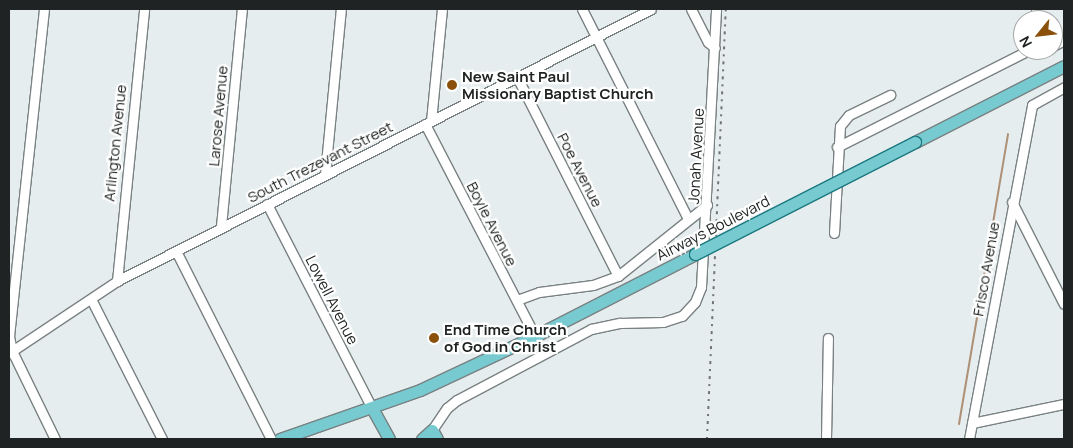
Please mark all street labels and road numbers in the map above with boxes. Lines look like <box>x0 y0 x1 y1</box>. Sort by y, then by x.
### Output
street label: Larose Avenue <box>205 65 231 167</box>
street label: Arlington Avenue <box>100 84 130 202</box>
street label: Jonah Avenue <box>684 107 708 205</box>
street label: South Trezevant Street <box>244 118 396 206</box>
street label: Poe Avenue <box>554 130 606 210</box>
street label: Boyle Avenue <box>463 179 521 269</box>
street label: Airways Boulevard <box>653 192 773 264</box>
street label: Frisco Avenue <box>969 220 1003 318</box>
street label: Lowell Avenue <box>302 252 362 348</box>

